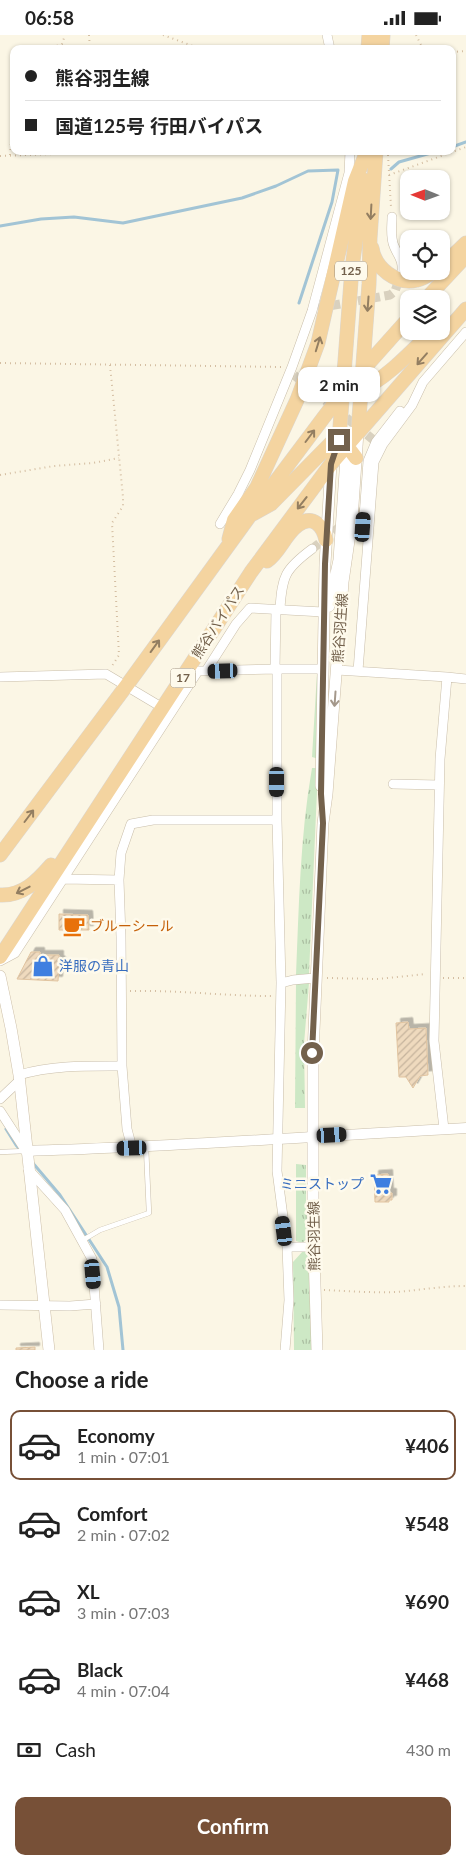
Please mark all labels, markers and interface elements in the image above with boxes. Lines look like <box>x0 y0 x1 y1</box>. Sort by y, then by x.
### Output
text: 06:58 <box>25 6 74 29</box>
text: 熊谷羽生線 <box>55 66 150 89</box>
text: 国道125号 行田バイパス <box>55 114 263 137</box>
north arrow <box>400 170 450 220</box>
map controls <box>400 170 450 340</box>
one-way arrow <box>367 204 376 220</box>
button: locate <box>400 230 450 280</box>
road number: 125 <box>335 262 367 281</box>
button: layers <box>400 290 450 340</box>
one-way arrow <box>363 296 372 312</box>
one-way arrow <box>313 336 323 352</box>
one-way arrow <box>416 352 428 365</box>
callout: 2 min <box>298 367 380 403</box>
text: 2 min <box>319 375 359 394</box>
route end <box>328 429 350 451</box>
one-way arrow <box>304 430 315 443</box>
one-way arrow <box>296 496 307 509</box>
car <box>354 512 371 542</box>
street label: 熊谷バイパス <box>188 582 248 661</box>
street label: 熊谷羽生線 <box>329 592 350 663</box>
one-way arrow <box>150 639 160 653</box>
car <box>207 663 238 679</box>
road number: 17 <box>170 669 196 687</box>
one-way arrow <box>330 690 340 706</box>
car <box>269 767 284 797</box>
one-way arrow <box>24 809 34 823</box>
one-way arrow <box>16 885 31 895</box>
cafe icon: ブルーシール <box>61 913 87 939</box>
place label: ブルーシール <box>90 917 174 934</box>
shop icon: 洋服の青山 <box>30 953 56 979</box>
place label: 洋服の青山 <box>59 957 129 974</box>
route start <box>301 1042 323 1064</box>
car <box>316 1127 347 1143</box>
car <box>116 1140 147 1156</box>
supermarket icon: ミニストップ <box>368 1171 394 1197</box>
place label: ミニストップ <box>280 1175 364 1192</box>
street label: 熊谷羽生線 <box>304 1201 323 1271</box>
car <box>274 1215 293 1247</box>
car <box>84 1258 101 1290</box>
text: Choose a ride <box>15 1366 149 1393</box>
icon: car <box>17 1423 62 1468</box>
text: Economy <box>77 1424 155 1447</box>
text: ¥406 <box>405 1434 449 1457</box>
text: 1 min · 07:01 <box>77 1447 170 1466</box>
icon: car <box>17 1501 62 1546</box>
text: Comfort <box>77 1502 148 1525</box>
text: ¥548 <box>405 1512 449 1535</box>
text: 2 min · 07:02 <box>77 1525 170 1544</box>
icon: car <box>17 1579 62 1624</box>
text: XL <box>77 1580 100 1603</box>
text: ¥690 <box>405 1590 449 1613</box>
text: 3 min · 07:03 <box>77 1603 170 1622</box>
icon: car <box>17 1657 62 1702</box>
text: Black <box>77 1658 123 1681</box>
text: ¥468 <box>405 1668 449 1691</box>
text: 4 min · 07:04 <box>77 1681 170 1700</box>
icon: cash <box>15 1736 43 1764</box>
text: Cash <box>55 1738 96 1761</box>
text: 430 m <box>406 1740 451 1759</box>
button: Confirm <box>15 1797 451 1855</box>

